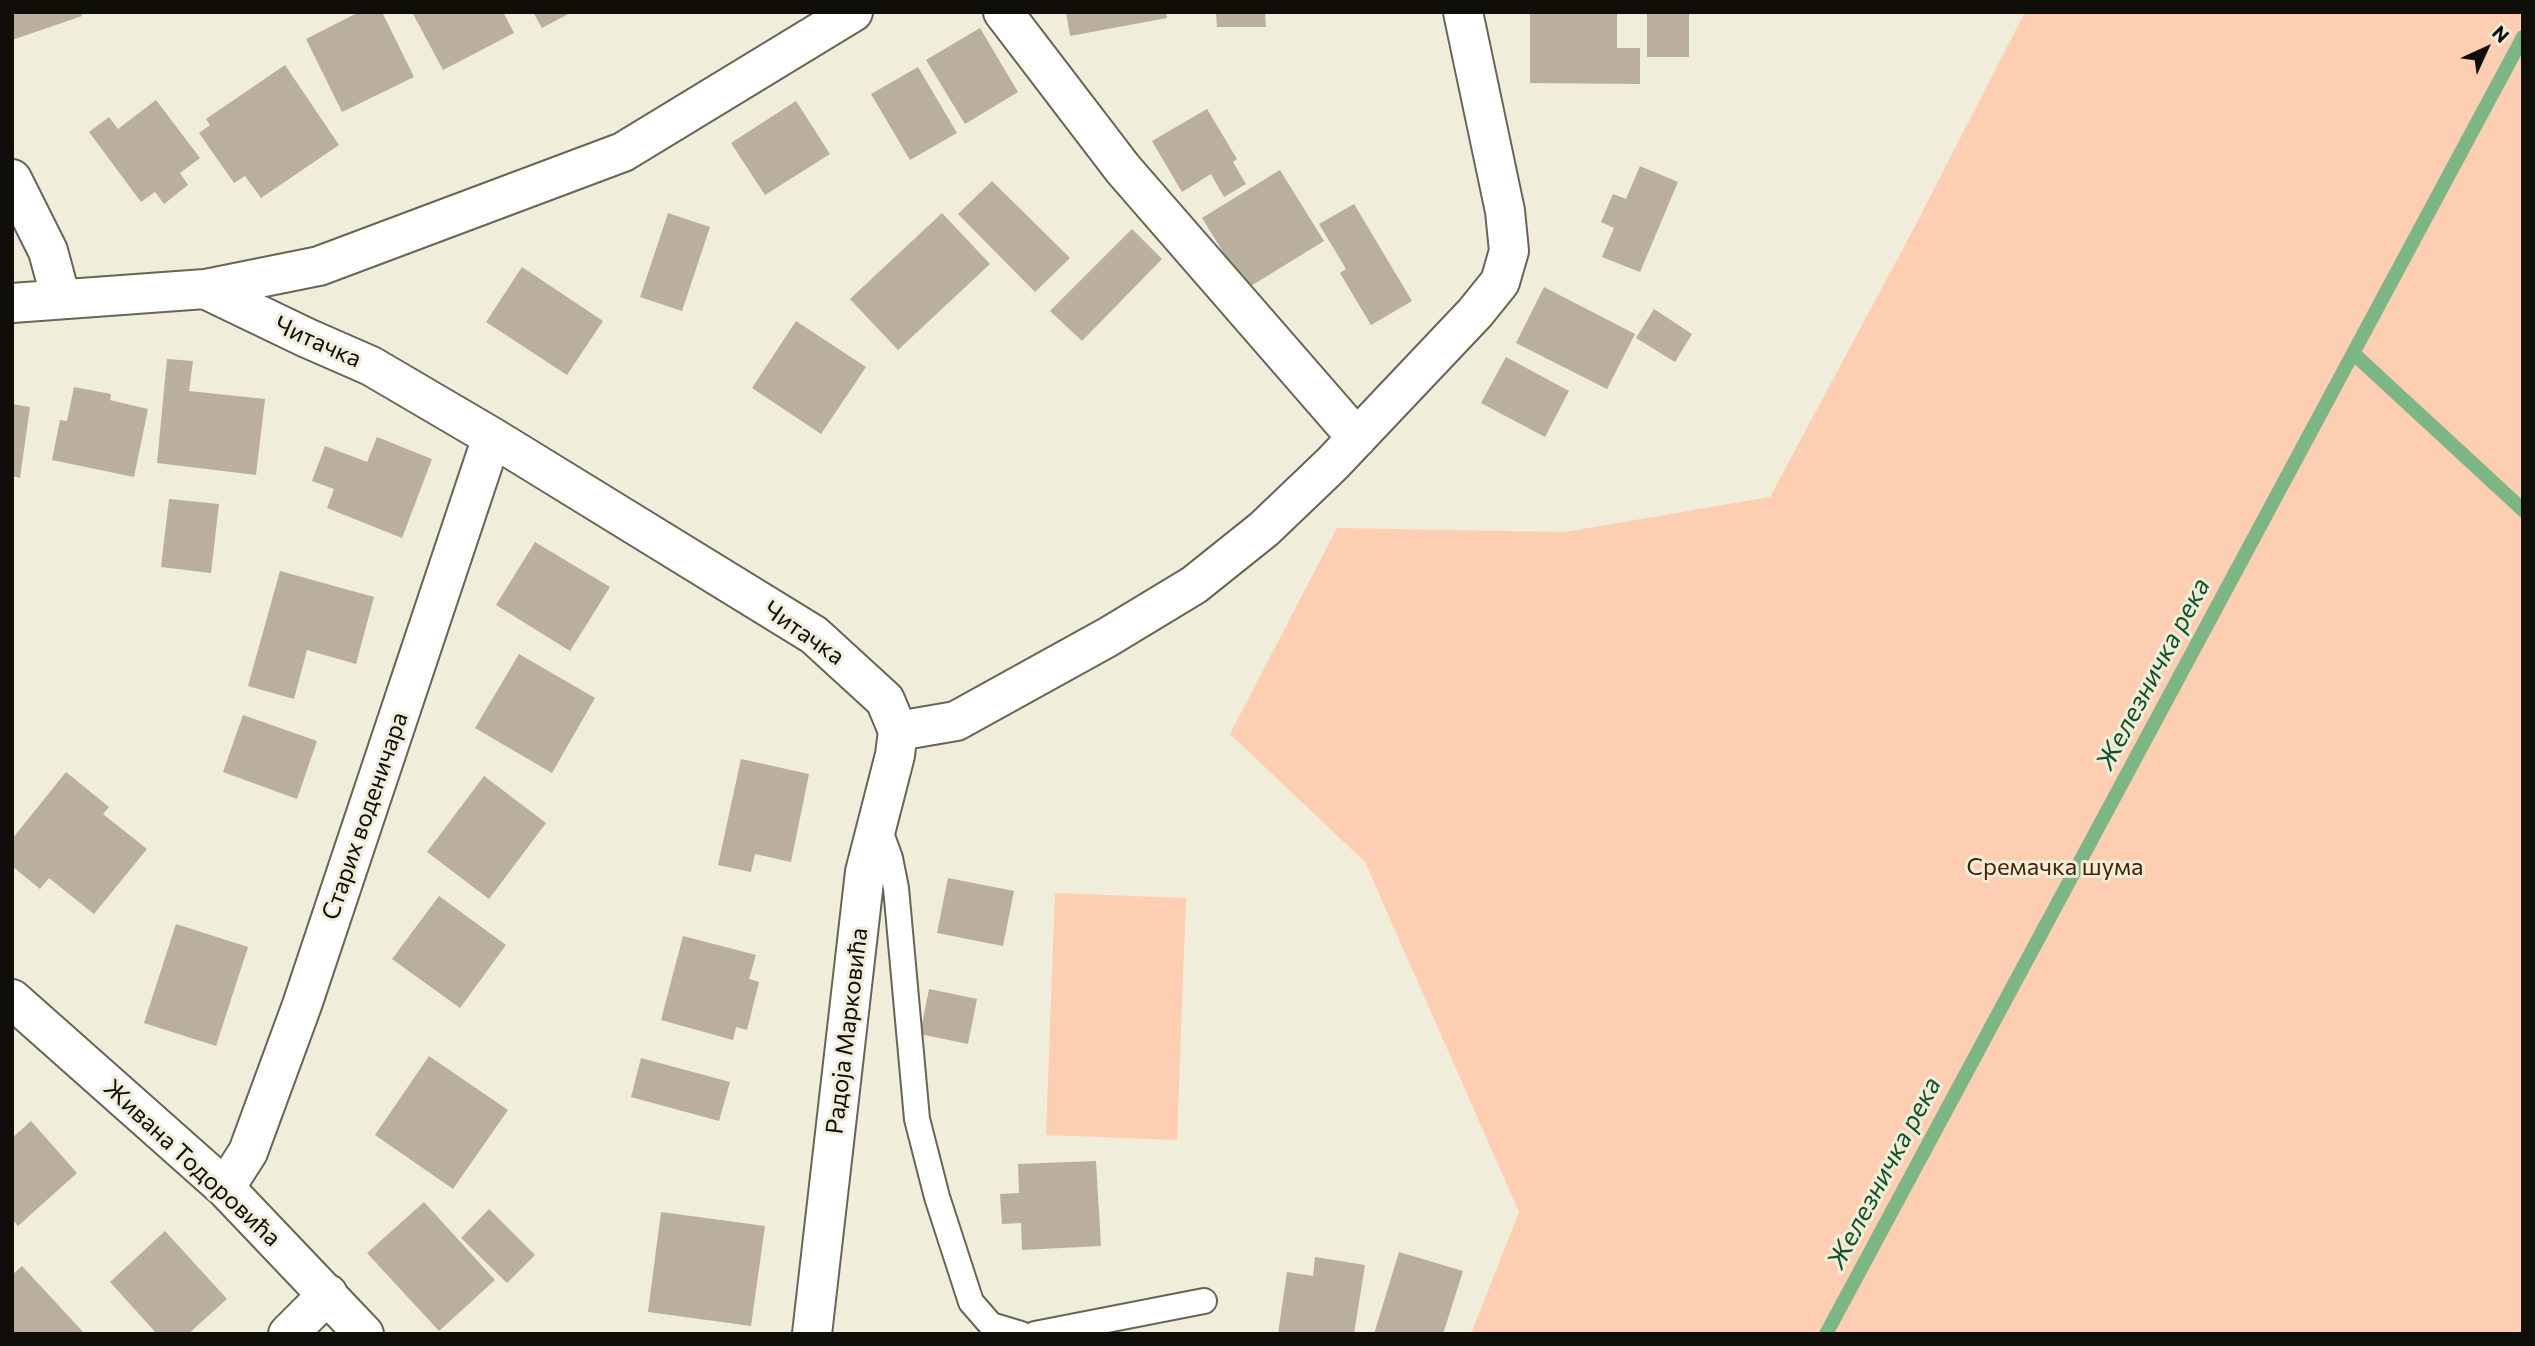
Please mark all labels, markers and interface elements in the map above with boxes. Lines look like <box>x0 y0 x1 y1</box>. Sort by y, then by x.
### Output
north arrow <box>2451 14 2521 84</box>
text: N <box>2488 21 2514 47</box>
street label: Читачка <box>270 310 366 374</box>
water label: Железничка река <box>2089 573 2217 775</box>
street label: Читачка <box>758 595 850 671</box>
street label: Старих воденичара <box>316 708 414 924</box>
park label: Сремачка шума <box>1966 853 2144 881</box>
street label: Радоја Марковића <box>820 926 874 1136</box>
water label: Железничка река <box>1820 1072 1948 1274</box>
street label: Живана Тодоровића <box>98 1074 286 1252</box>

